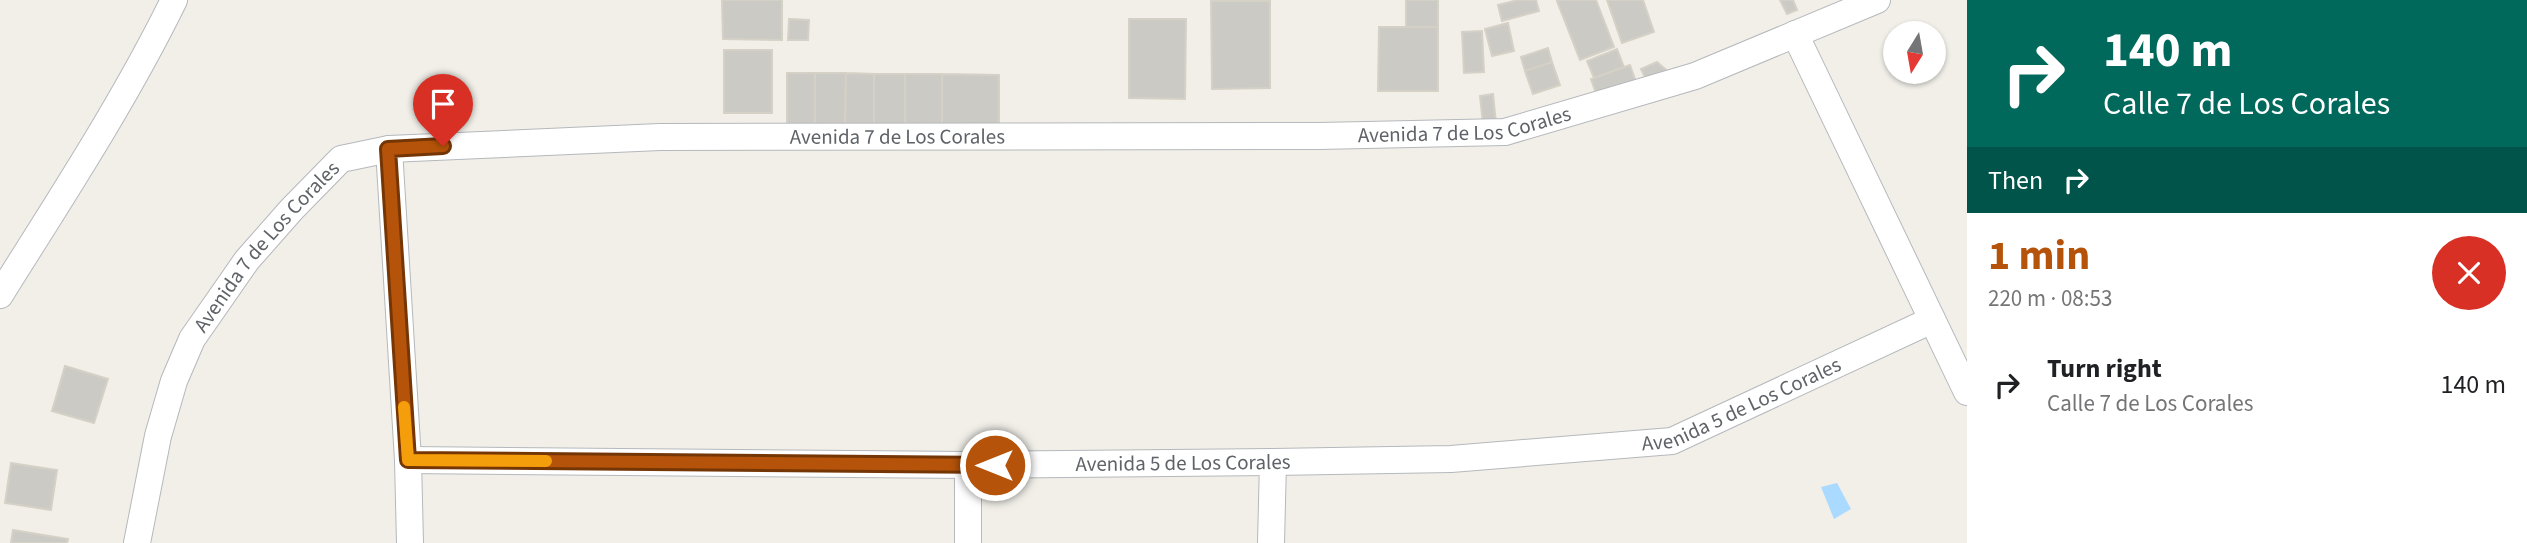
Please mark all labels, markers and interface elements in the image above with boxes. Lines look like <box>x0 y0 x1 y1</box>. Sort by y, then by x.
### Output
text: 140 m <box>2103 16 2232 86</box>
north arrow <box>1883 21 1946 84</box>
map controls <box>1883 21 1946 84</box>
icon: right <box>1988 28 2079 119</box>
pin <box>413 74 473 146</box>
text: Calle 7 de Los Corales <box>2103 81 2390 127</box>
icon: arrive <box>424 85 462 123</box>
street label: Avenida 7 de Los Corales <box>1357 98 1575 150</box>
street label: Avenida 7 de Los Corales <box>790 121 1005 152</box>
street label: Avenida 7 de Los Corales <box>186 154 346 338</box>
icon: right <box>2057 161 2095 199</box>
text: Then <box>1988 162 2043 199</box>
text: 1 min <box>1988 226 2090 286</box>
button: close <box>2432 236 2506 310</box>
text: 220 m · 08:53 <box>1988 282 2112 315</box>
street label: Avenida 5 de Los Corales <box>1641 349 1846 458</box>
text: Turn right <box>2047 350 2162 387</box>
icon: right <box>1988 366 2026 404</box>
text: 140 m <box>2440 366 2506 403</box>
text: Calle 7 de Los Corales <box>2047 387 2253 420</box>
position arrow <box>958 428 1032 502</box>
street label: Avenida 5 de Los Corales <box>1075 447 1291 479</box>

